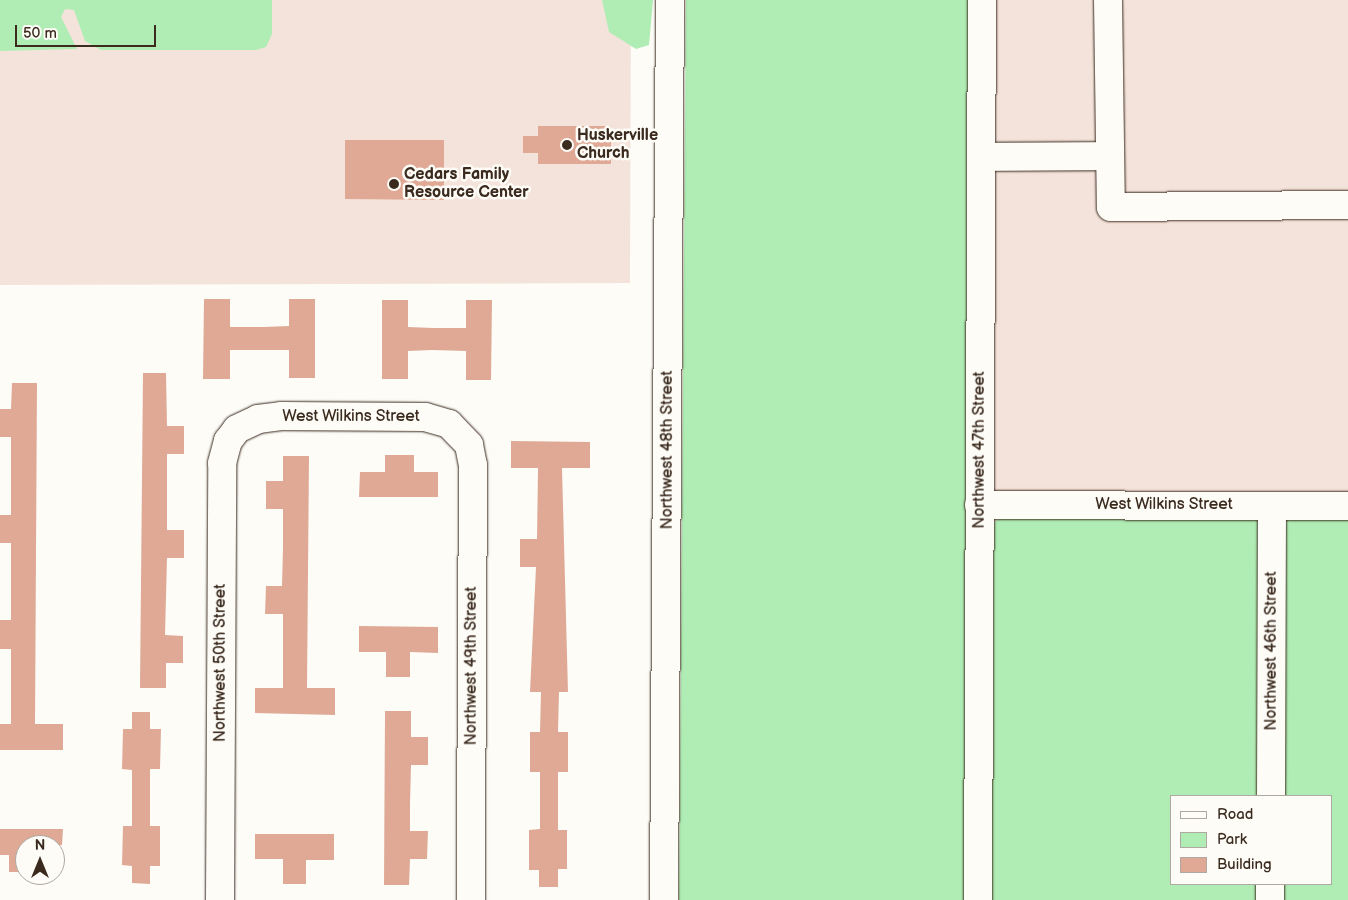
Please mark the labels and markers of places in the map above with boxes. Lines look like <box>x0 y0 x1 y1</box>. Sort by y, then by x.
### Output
place label: Huskerville Church <box>577 126 658 164</box>
marker: Huskerville Church <box>561 139 573 151</box>
place label: Cedars Family Resource Center <box>404 165 529 203</box>
marker: Cedars Family Resource Center <box>388 178 400 190</box>

